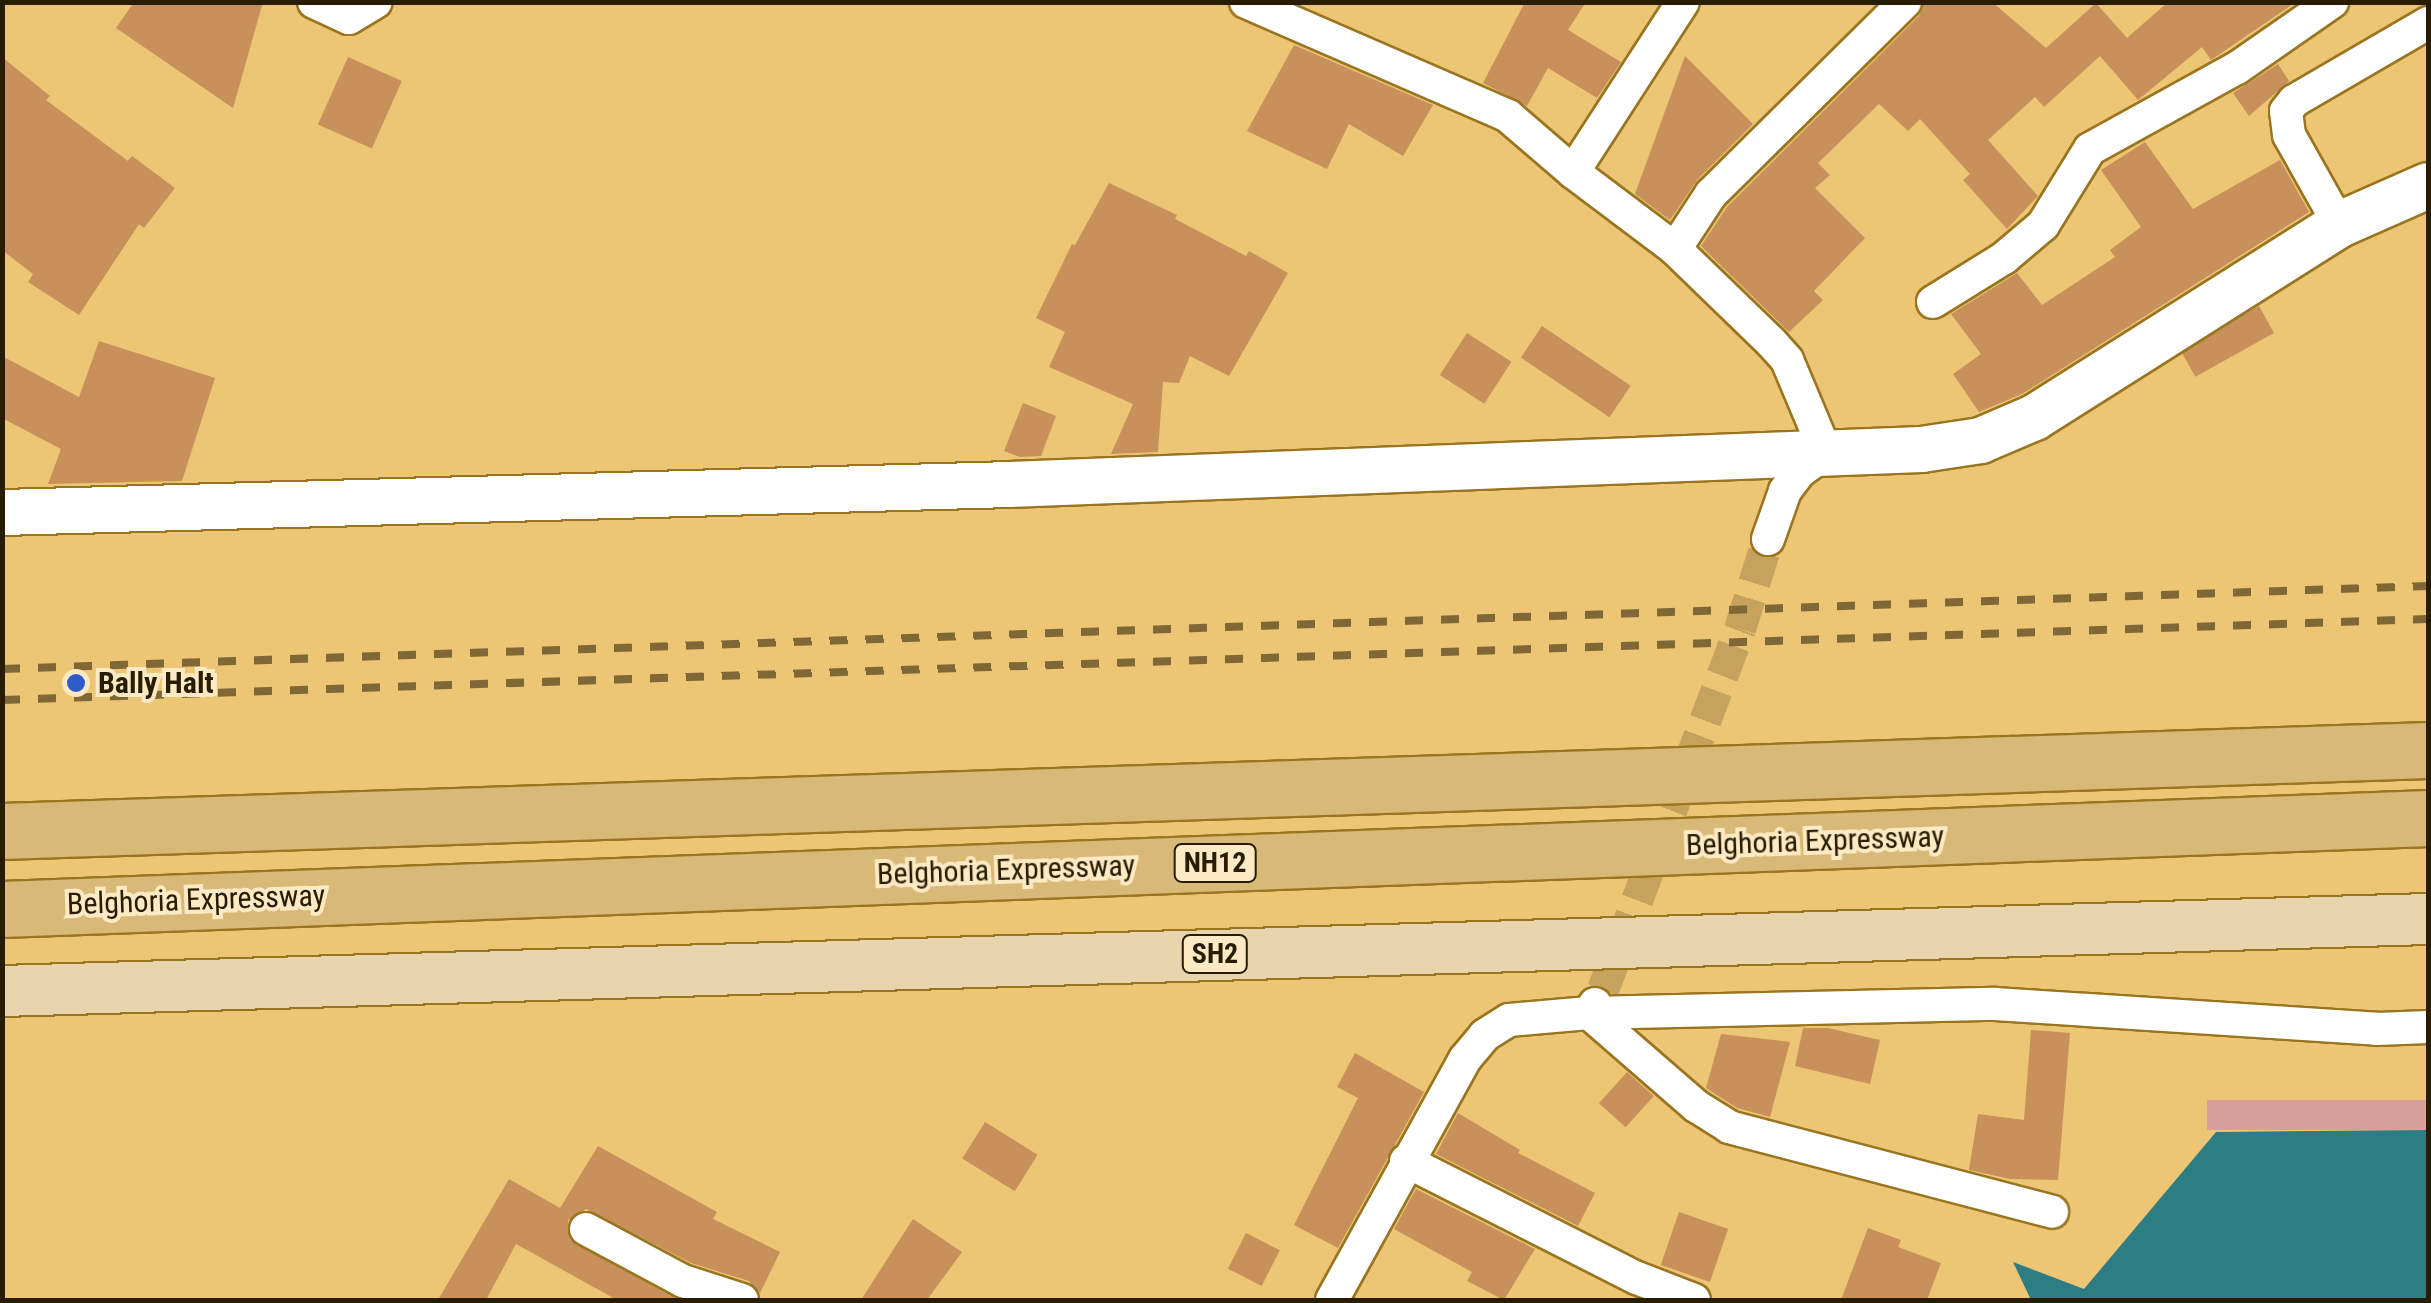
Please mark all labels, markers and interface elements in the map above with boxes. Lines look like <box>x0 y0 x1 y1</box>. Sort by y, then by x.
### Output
place label: Bally Halt <box>98 665 214 701</box>
marker: Bally Halt <box>63 670 89 696</box>
street label: Belghoria Expressway <box>1685 819 1945 863</box>
road number: NH12 <box>1172 840 1258 886</box>
street label: Belghoria Expressway <box>876 848 1136 892</box>
street label: Belghoria Expressway <box>66 878 326 922</box>
road number: SH2 <box>1180 931 1250 977</box>

